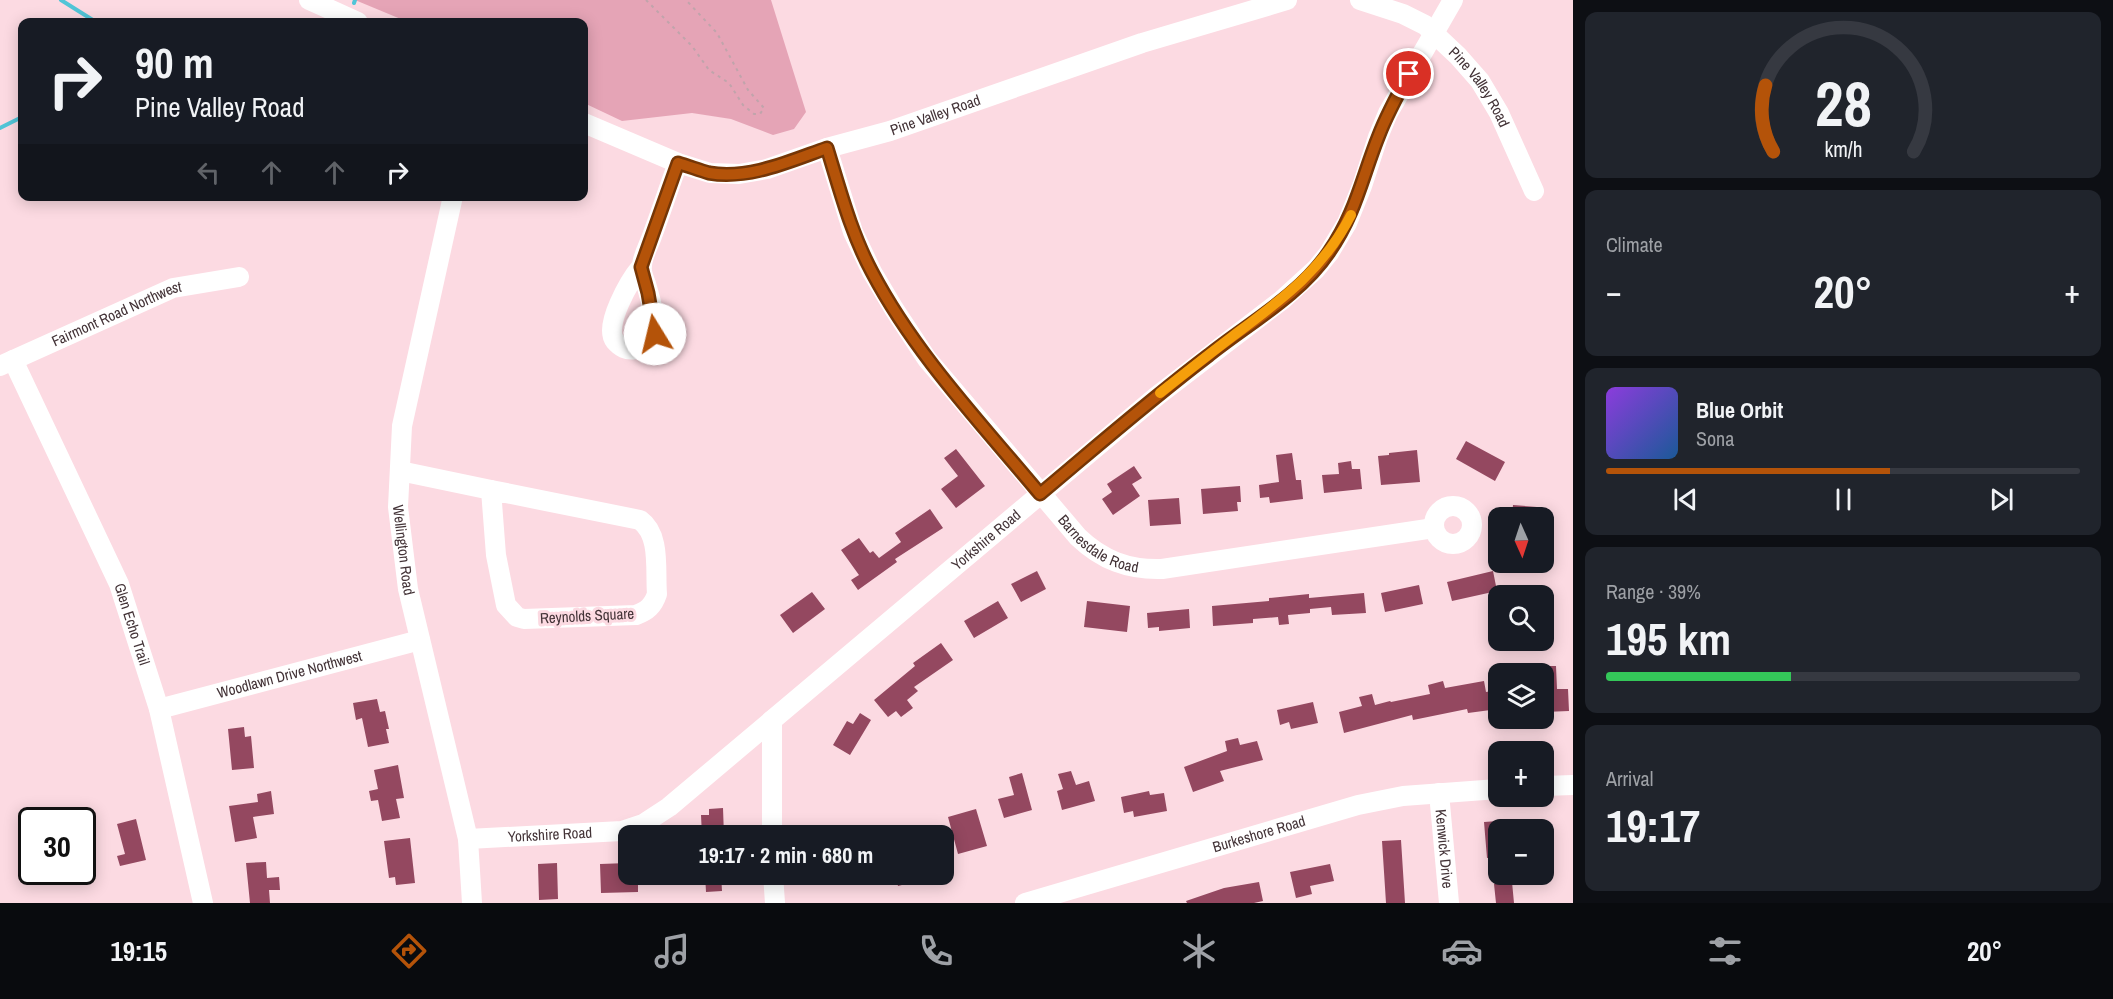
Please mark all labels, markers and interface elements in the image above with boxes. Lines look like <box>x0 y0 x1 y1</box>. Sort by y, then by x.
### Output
text: 90 m <box>135 35 214 91</box>
icon: right <box>36 42 114 120</box>
street label: Pine Valley Road <box>1444 42 1515 130</box>
pin <box>1383 48 1434 99</box>
icon: arrive <box>1392 57 1425 90</box>
text: 28 <box>1815 61 1871 145</box>
text: Pine Valley Road <box>135 89 304 125</box>
street label: Pine Valley Road <box>887 89 983 140</box>
text: km/h <box>1824 135 1862 164</box>
icon: left <box>192 156 225 189</box>
icon: ahead <box>255 156 288 189</box>
icon: ahead <box>318 156 351 189</box>
icon: right <box>381 156 414 189</box>
text: Climate <box>1606 231 1663 258</box>
text: 20° <box>1813 261 1873 322</box>
text: − <box>1606 269 1622 313</box>
text: + <box>2064 269 2080 313</box>
street label: Fairmont Road Northwest <box>48 276 184 351</box>
position arrow <box>623 302 687 366</box>
text: Blue Orbit <box>1696 395 1783 425</box>
text: Sona <box>1696 425 1734 452</box>
icon: previous <box>1669 483 1702 516</box>
icon: pause <box>1827 483 1860 516</box>
icon: next <box>1985 483 2018 516</box>
street label: Wellington Road <box>388 504 420 597</box>
street label: Yorkshire Road <box>947 504 1025 575</box>
north arrow <box>1488 507 1554 573</box>
map controls <box>1488 507 1554 885</box>
street label: Barnesdale Road <box>1053 510 1140 578</box>
text: Range · 39% <box>1606 578 1701 605</box>
street label: Glen Echo Trail <box>109 580 155 668</box>
button: search <box>1488 585 1554 651</box>
street label: Reynolds Square <box>539 603 635 628</box>
text: 195 km <box>1606 608 1731 669</box>
street label: Woodlawn Drive Northwest <box>215 645 365 703</box>
button: layers <box>1488 663 1554 729</box>
button: + <box>1488 741 1554 807</box>
text: Arrival <box>1606 765 1653 792</box>
text: 19:17 <box>1606 795 1700 856</box>
speed limit sign: 30 <box>18 807 96 885</box>
street label: Kenwick Drive <box>1431 808 1459 889</box>
street label: Burkeshore Road <box>1210 810 1308 857</box>
button: − <box>1488 819 1554 885</box>
street label: Yorkshire Road <box>507 822 593 847</box>
text: 19:17 · 2 min · 680 m <box>699 840 873 870</box>
icon: directions <box>388 930 430 972</box>
icon: music <box>651 930 693 972</box>
icon: phone <box>915 930 957 972</box>
icon: climate <box>1178 930 1220 972</box>
icon: car <box>1441 930 1483 972</box>
icon: filters <box>1704 930 1746 972</box>
text: 19:15 <box>111 933 167 969</box>
text: 20° <box>1967 933 2002 969</box>

